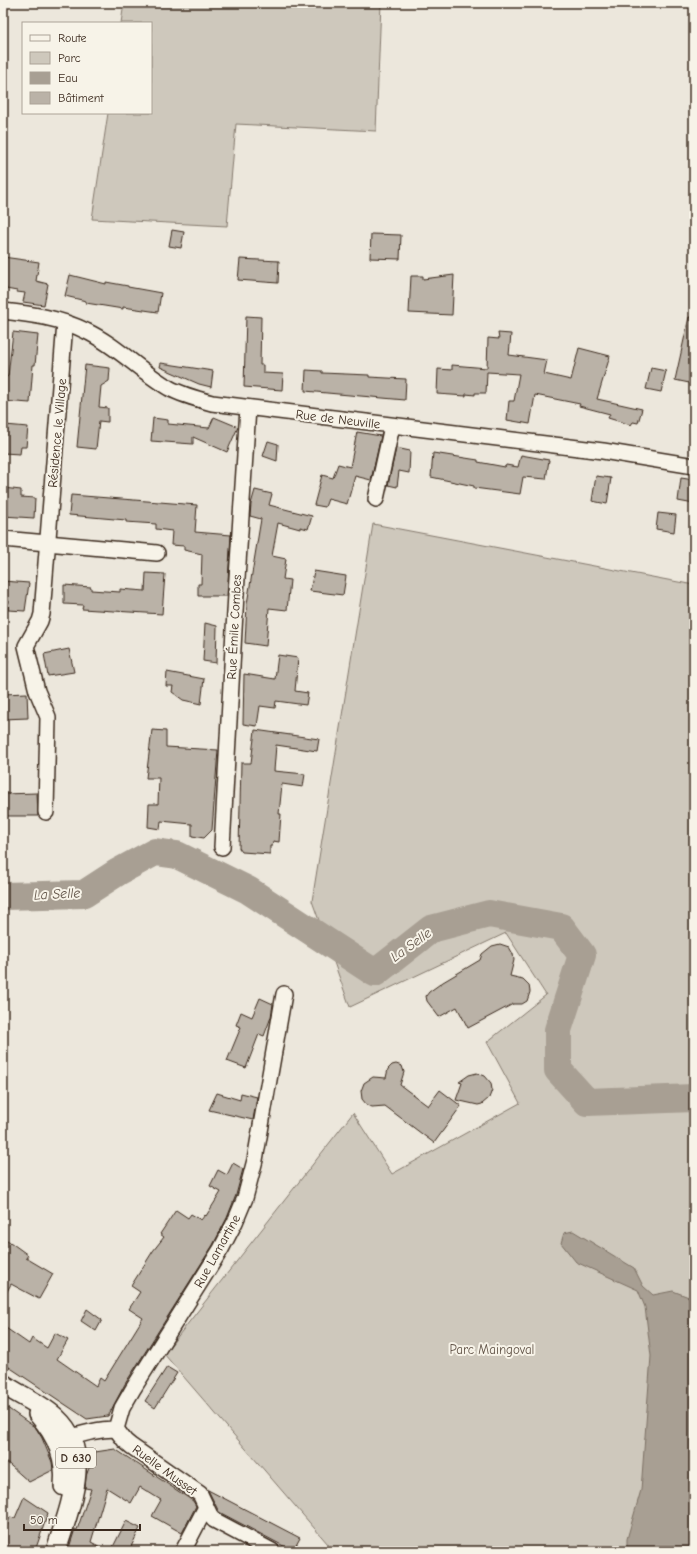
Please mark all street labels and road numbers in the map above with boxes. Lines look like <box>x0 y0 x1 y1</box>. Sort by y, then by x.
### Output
street label: Résidence le Village <box>45 377 69 488</box>
street label: Rue de Neuville <box>295 406 382 432</box>
street label: Rue Émile Combes <box>223 574 244 680</box>
street label: Rue Lamartine <box>191 1211 243 1290</box>
street label: Ruelle Musset <box>130 1442 201 1499</box>
road number: D 630 <box>56 1448 96 1468</box>

